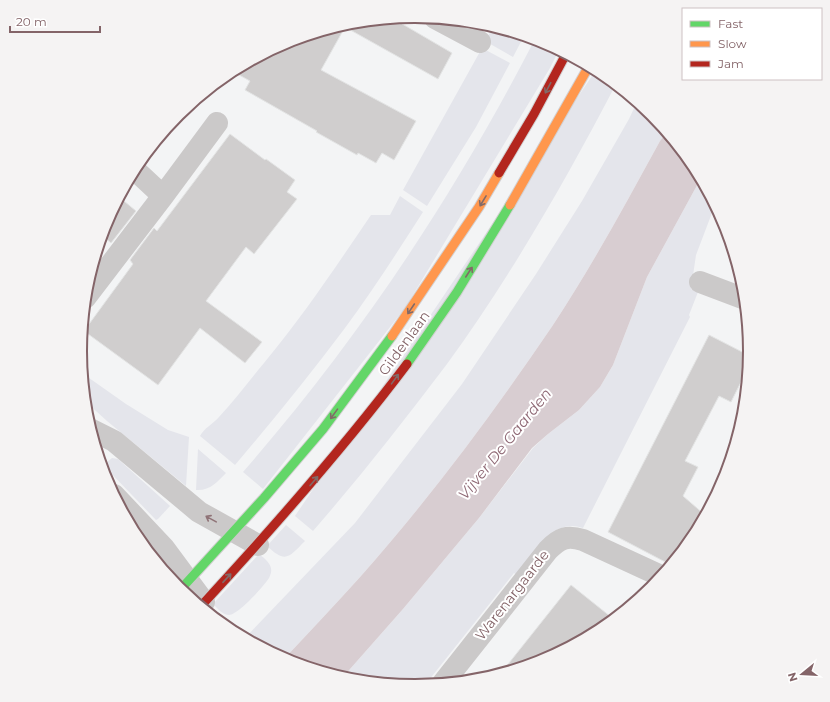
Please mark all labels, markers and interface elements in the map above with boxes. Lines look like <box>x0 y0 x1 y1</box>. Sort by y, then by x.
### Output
scale bar <box>10 8 100 34</box>
legend <box>682 8 822 80</box>
text: 20 m <box>16 14 47 29</box>
text: Fast <box>718 16 743 31</box>
text: Slow <box>718 36 747 51</box>
text: Jam <box>717 56 744 71</box>
one-way arrow <box>544 82 551 94</box>
one-way arrow <box>478 195 486 207</box>
one-way arrow <box>465 267 473 278</box>
one-way arrow <box>407 303 415 314</box>
street label: Gildenlaan <box>375 307 433 379</box>
one-way arrow <box>391 374 399 385</box>
water label: Vijver De Gaarden <box>454 384 555 503</box>
one-way arrow <box>330 408 338 419</box>
one-way arrow <box>310 476 319 487</box>
one-way arrow <box>206 515 218 523</box>
street label: Warenargaarde <box>471 546 553 644</box>
one-way arrow <box>222 573 232 583</box>
north arrow <box>782 654 822 694</box>
text: N <box>784 671 801 683</box>

